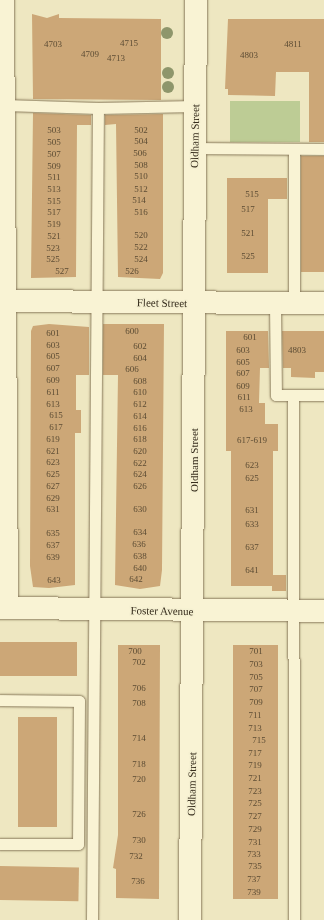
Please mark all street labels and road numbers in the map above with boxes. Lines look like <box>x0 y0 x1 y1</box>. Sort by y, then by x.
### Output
street label: Oldham Street <box>188 104 202 168</box>
street label: Fleet Street <box>137 296 187 310</box>
street label: Oldham Street <box>187 428 201 492</box>
street label: Foster Avenue <box>130 604 194 618</box>
street label: Oldham Street <box>185 752 199 816</box>

